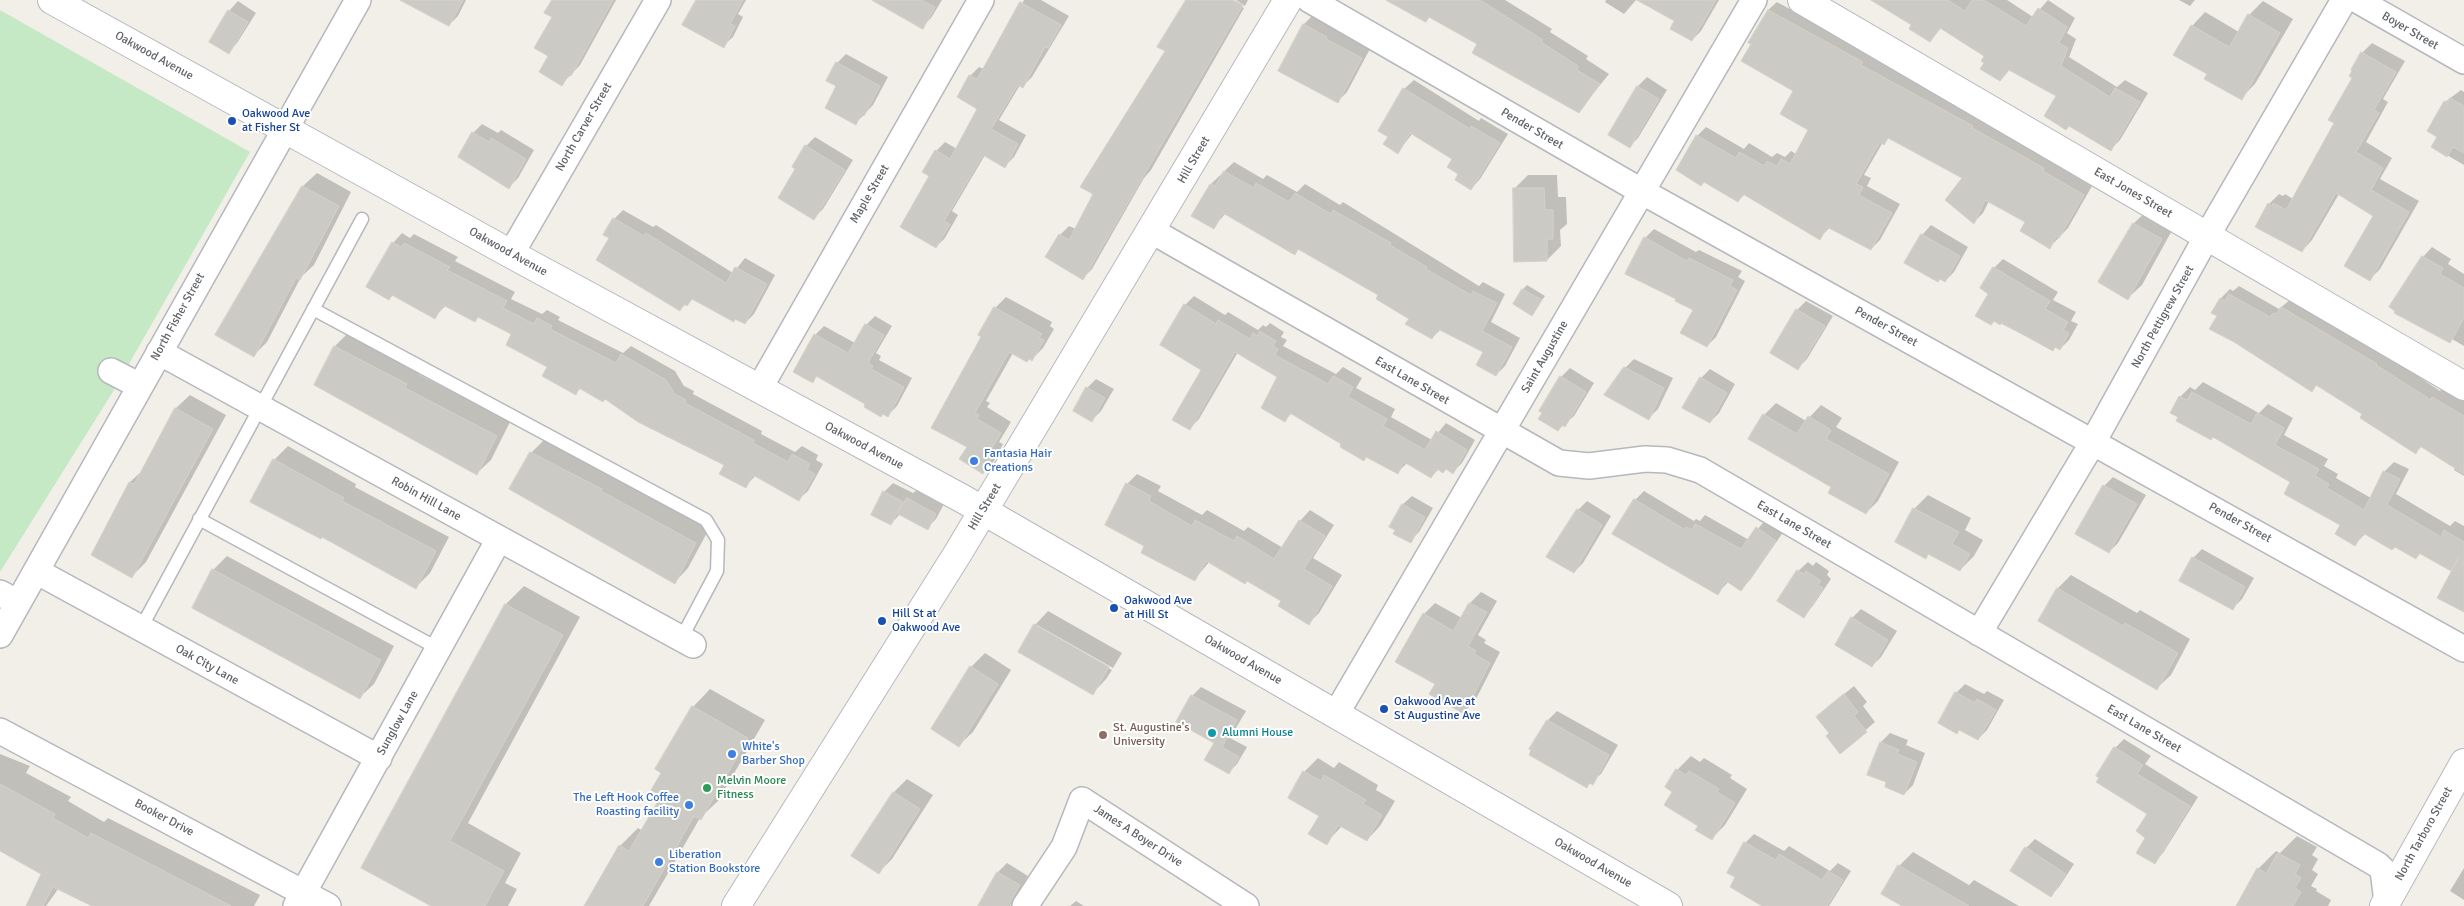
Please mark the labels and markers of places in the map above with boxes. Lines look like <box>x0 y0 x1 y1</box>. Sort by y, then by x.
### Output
place label: Oakwood Ave at Fisher St <box>242 107 310 135</box>
marker: Oakwood Ave at Fisher St <box>226 115 238 127</box>
place label: Fantasia Hair Creations <box>984 447 1052 475</box>
marker: Fantasia Hair Creations <box>968 455 980 467</box>
place label: Oakwood Ave at Hill St <box>1124 594 1192 622</box>
marker: Oakwood Ave at Hill St <box>1108 602 1120 614</box>
place label: Hill St at Oakwood Ave <box>892 607 960 635</box>
marker: Hill St at Oakwood Ave <box>876 615 888 627</box>
place label: Oakwood Ave at St Augustine Ave <box>1394 695 1481 723</box>
marker: Oakwood Ave at St Augustine Ave <box>1378 703 1390 715</box>
place label: St. Augustine's University <box>1113 721 1189 749</box>
place label: Alumni House <box>1222 726 1293 740</box>
marker: Alumni House <box>1206 727 1218 739</box>
marker: St. Augustine's University <box>1097 729 1109 741</box>
place label: White's Barber Shop <box>742 740 805 768</box>
marker: White's Barber Shop <box>726 748 738 760</box>
place label: Melvin Moore Fitness <box>717 774 786 802</box>
marker: Melvin Moore Fitness <box>701 782 713 794</box>
place label: The Left Hook Coffee Roasting facility <box>573 791 679 819</box>
marker: The Left Hook Coffee Roasting facility <box>683 799 695 811</box>
place label: Liberation Station Bookstore <box>669 848 760 876</box>
marker: Liberation Station Bookstore <box>653 856 665 868</box>

